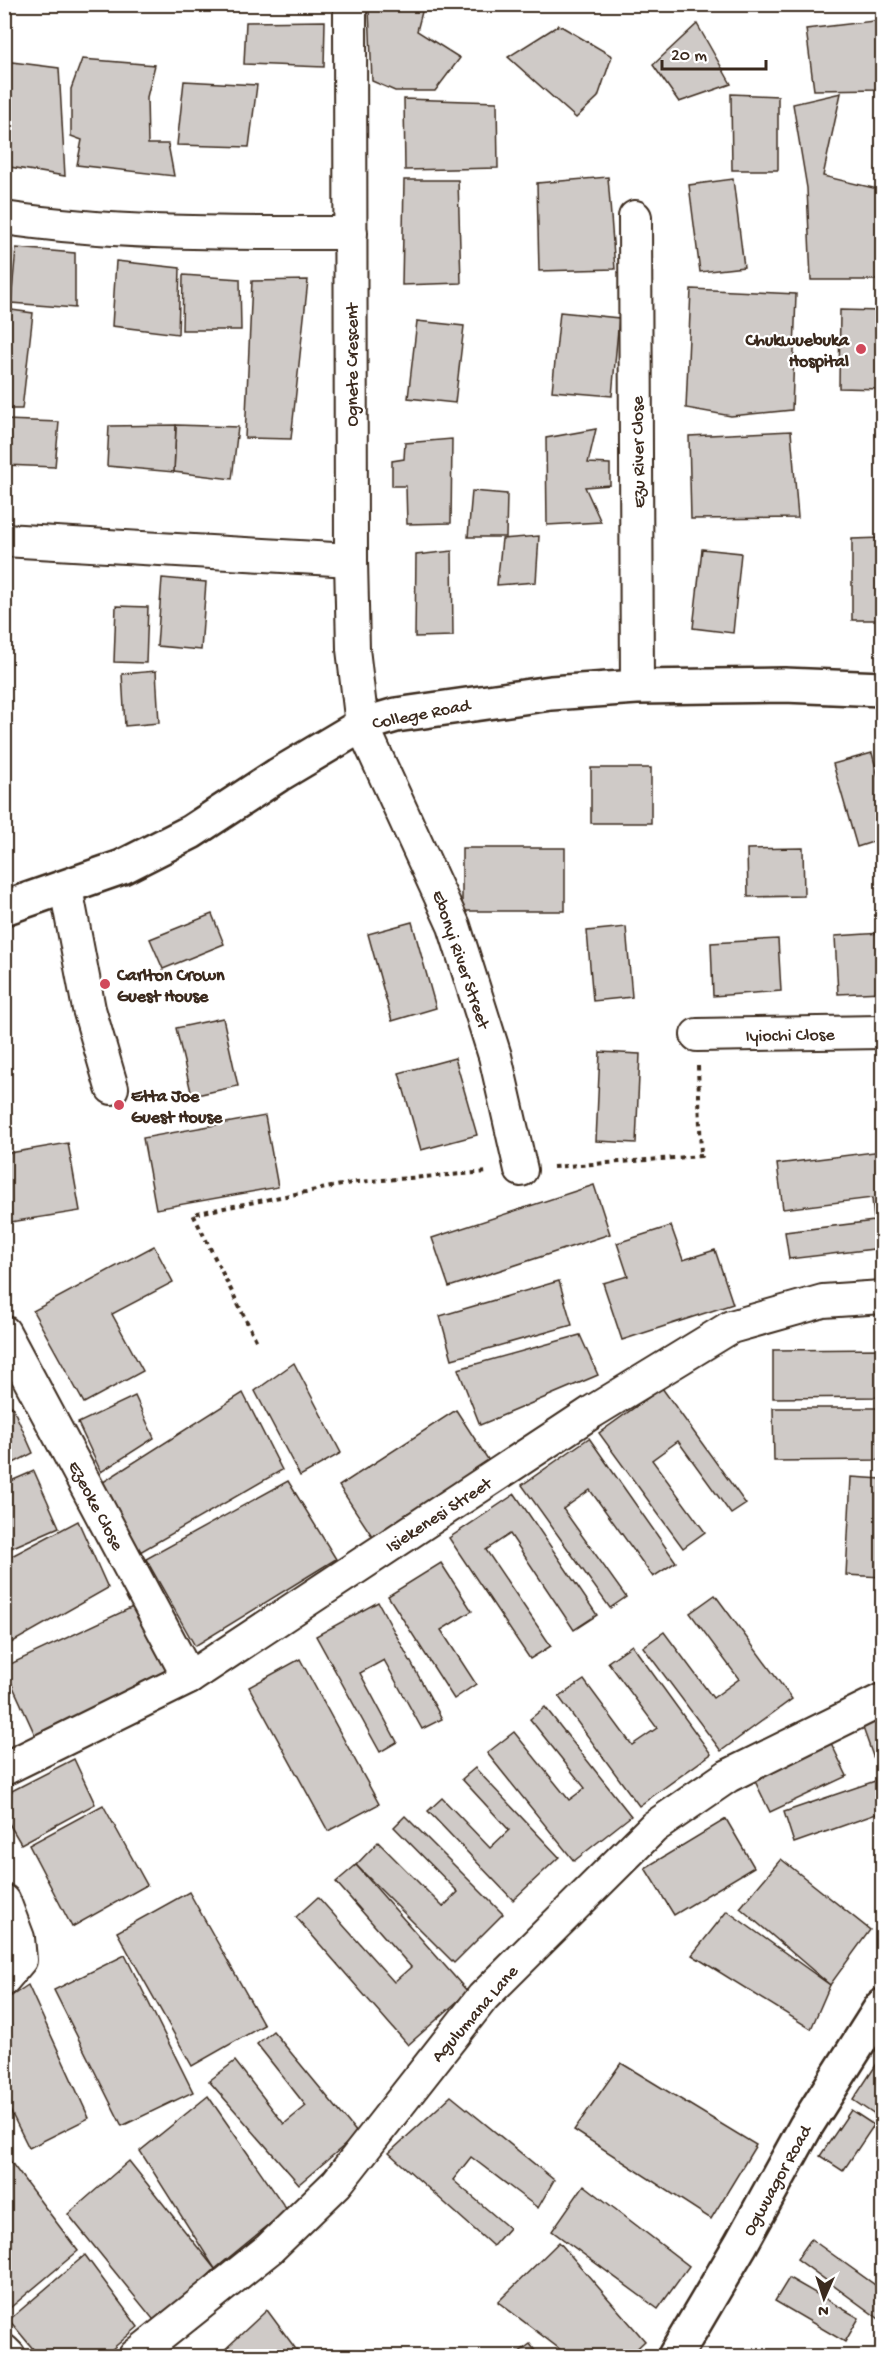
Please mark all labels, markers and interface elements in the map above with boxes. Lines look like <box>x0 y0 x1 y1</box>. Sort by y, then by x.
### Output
scale bar <box>662 33 766 71</box>
text: 20 m <box>671 46 707 67</box>
street label: Ognete Crescent <box>343 302 364 427</box>
place label: Chukwuebuka Hospital <box>744 331 850 373</box>
marker: Chukwuebuka Hospital <box>854 342 868 356</box>
street label: Ezu River Close <box>628 395 651 508</box>
street label: College Road <box>371 695 474 735</box>
street label: Ebonyi River Street <box>426 888 494 1033</box>
place label: Carlton Crown Guest House <box>116 966 225 1008</box>
marker: Carlton Crown Guest House <box>98 977 112 991</box>
street label: Iyiochi Close <box>745 1025 836 1048</box>
place label: Etta Joe Guest House <box>131 1087 223 1129</box>
marker: Etta Joe Guest House <box>112 1098 126 1112</box>
street label: Ezeoke Close <box>62 1458 127 1555</box>
street label: Isiekenesi Street <box>382 1473 498 1558</box>
street label: Agulumana Lane <box>428 1961 524 2067</box>
street label: Ogwuagor Road <box>739 2121 818 2240</box>
north arrow <box>794 2268 854 2328</box>
text: N <box>817 2300 829 2319</box>

